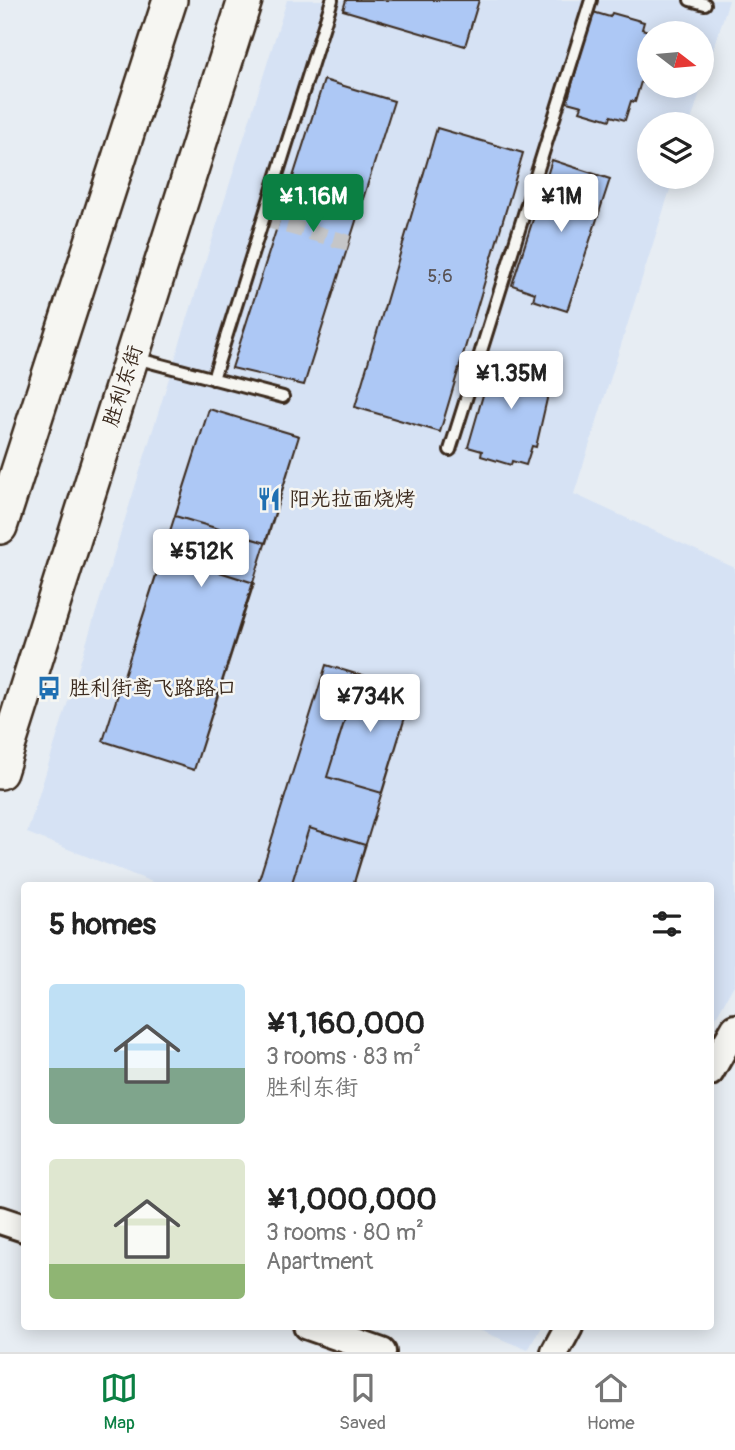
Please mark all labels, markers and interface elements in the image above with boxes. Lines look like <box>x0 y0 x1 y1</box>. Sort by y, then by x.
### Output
north arrow <box>637 21 714 98</box>
map controls <box>637 21 714 189</box>
button: layers <box>637 112 714 189</box>
pin: ¥1.16M <box>256 174 370 234</box>
pin: ¥1M <box>527 174 595 234</box>
text: ¥1.16M <box>279 182 347 211</box>
text: ¥1M <box>540 182 582 211</box>
house number: 5;6 <box>427 265 453 288</box>
street label: 胜利东街 <box>97 342 149 430</box>
pin: ¥1.35M <box>454 352 568 411</box>
text: ¥1.35M <box>475 359 547 388</box>
restaurant icon: 阳光拉面烧烤 <box>255 485 283 513</box>
place label: 阳光拉面烧烤 <box>289 486 415 513</box>
pin: ¥512K <box>152 530 250 589</box>
text: ¥512K <box>169 537 233 566</box>
bus stop icon: 胜利街鸢飞路路口 <box>35 674 63 702</box>
pin: ¥734K <box>321 674 419 734</box>
place label: 胜利街鸢飞路路口 <box>69 675 237 702</box>
text: ¥734K <box>336 682 404 711</box>
icon: filters <box>648 905 686 943</box>
text: 5 homes <box>49 906 156 943</box>
text: ¥1,160,000 <box>266 1005 425 1042</box>
icon: home <box>105 1012 189 1096</box>
text: 3 rooms · 83 m² <box>266 1042 421 1071</box>
text: 胜利东街 <box>266 1073 358 1102</box>
text: ¥1,000,000 <box>266 1181 437 1218</box>
icon: home <box>105 1187 189 1271</box>
text: 3 rooms · 80 m² <box>266 1218 424 1247</box>
text: Apartment <box>266 1247 373 1276</box>
tab: Map <box>100 1369 138 1435</box>
tab: Saved <box>339 1369 386 1435</box>
tab: Home <box>587 1369 635 1435</box>

